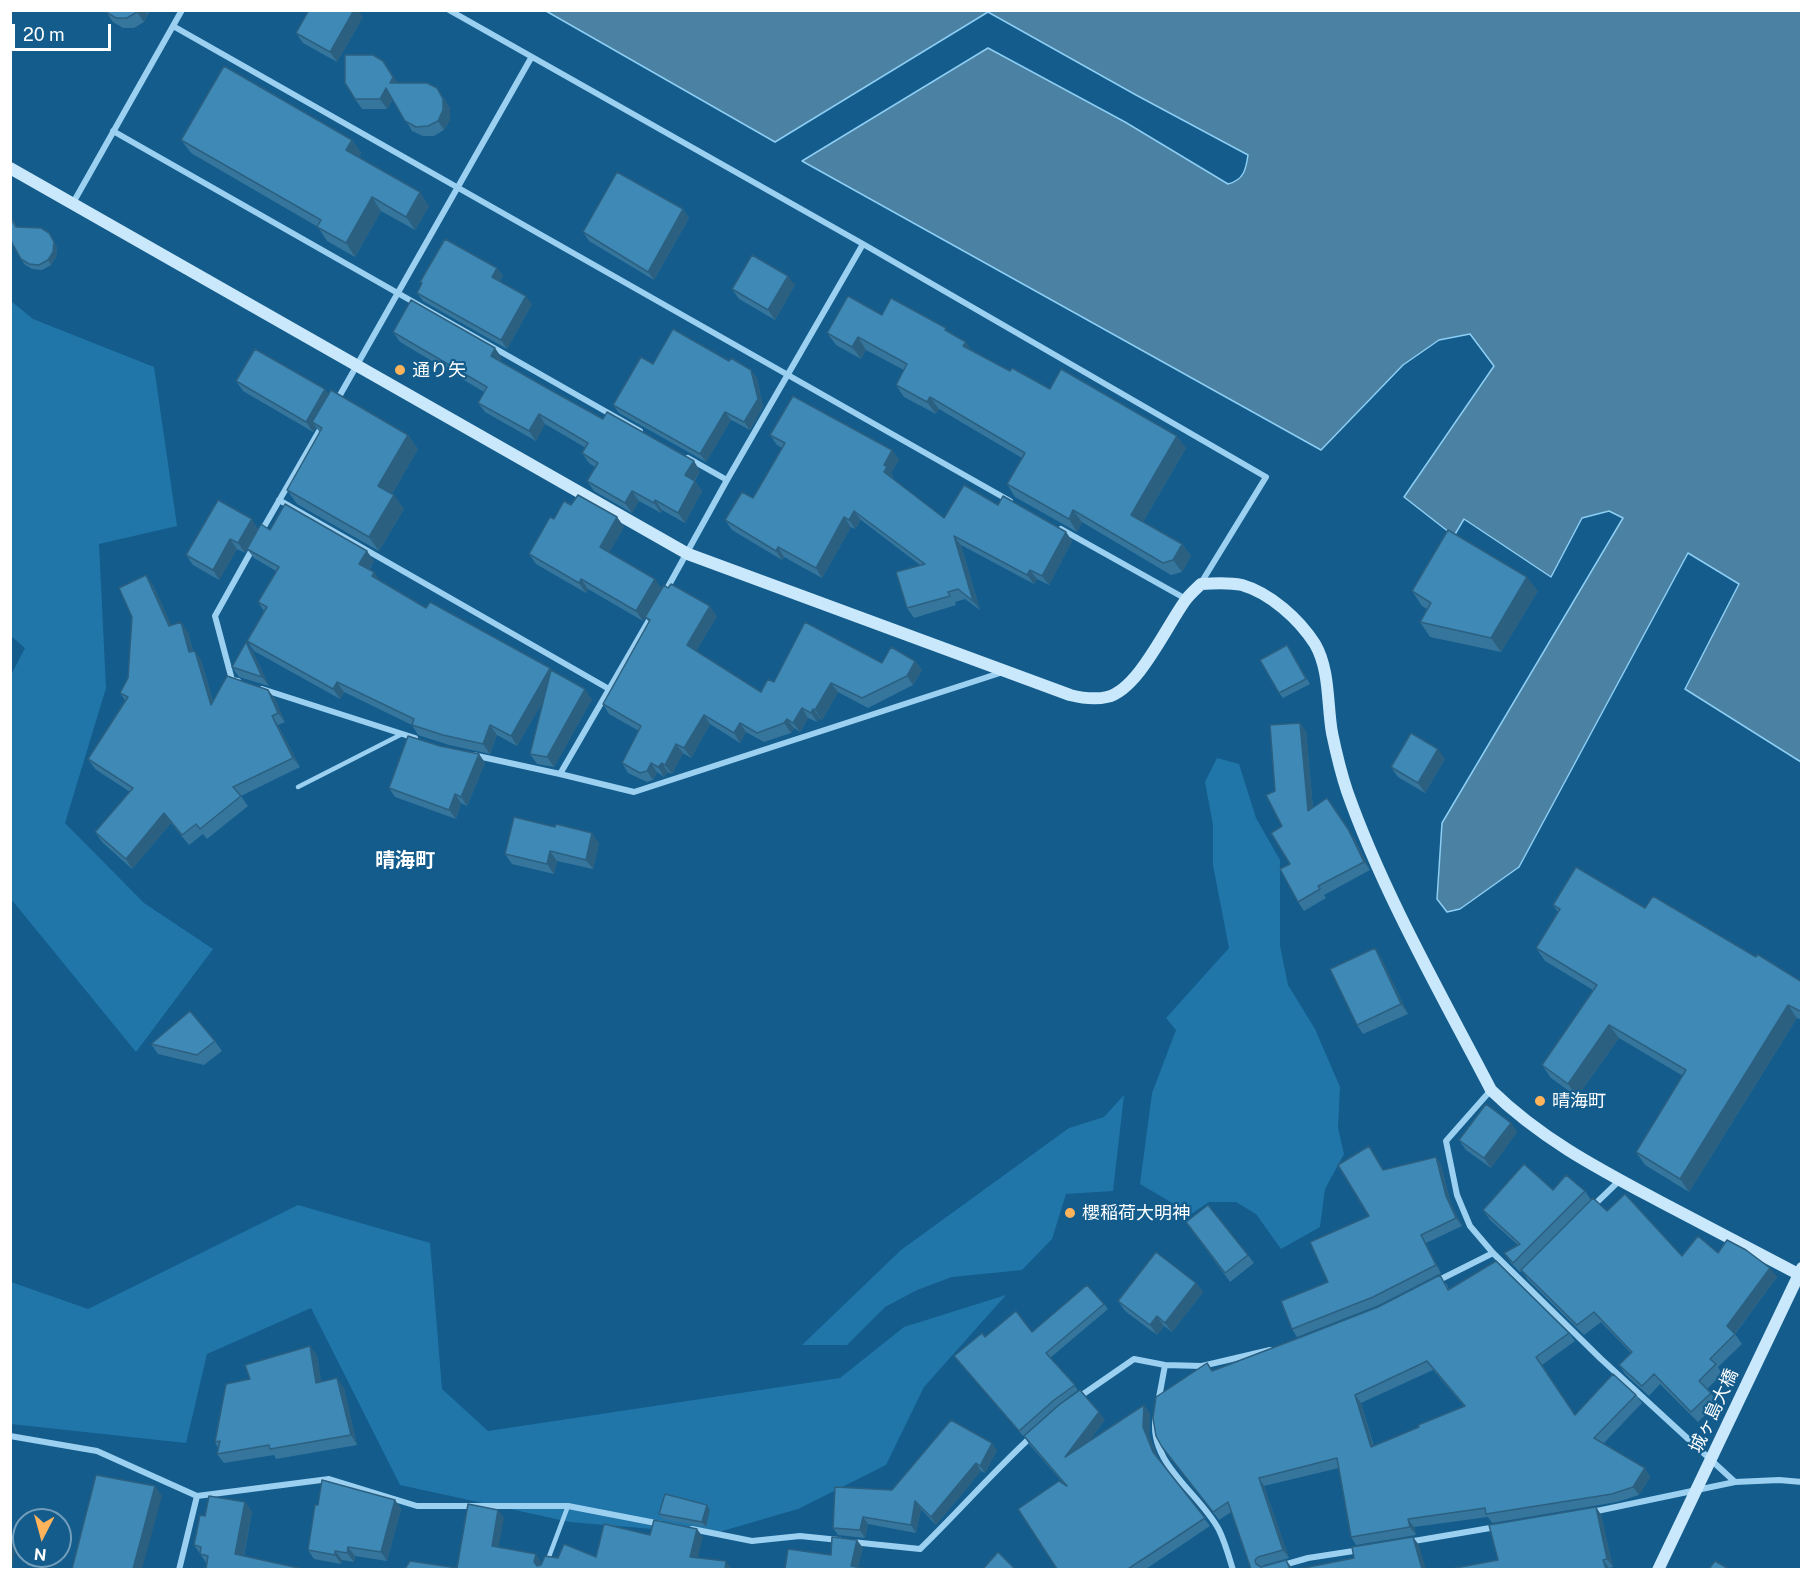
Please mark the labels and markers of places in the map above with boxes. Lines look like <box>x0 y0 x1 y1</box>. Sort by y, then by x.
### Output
place label: 通り矢 <box>412 359 466 381</box>
marker: 通り矢 <box>393 363 407 377</box>
place label: 晴海町 <box>1552 1090 1606 1112</box>
marker: 晴海町 <box>1533 1094 1547 1108</box>
place label: 櫻稲荷大明神 <box>1082 1202 1190 1224</box>
marker: 櫻稲荷大明神 <box>1063 1206 1077 1220</box>

